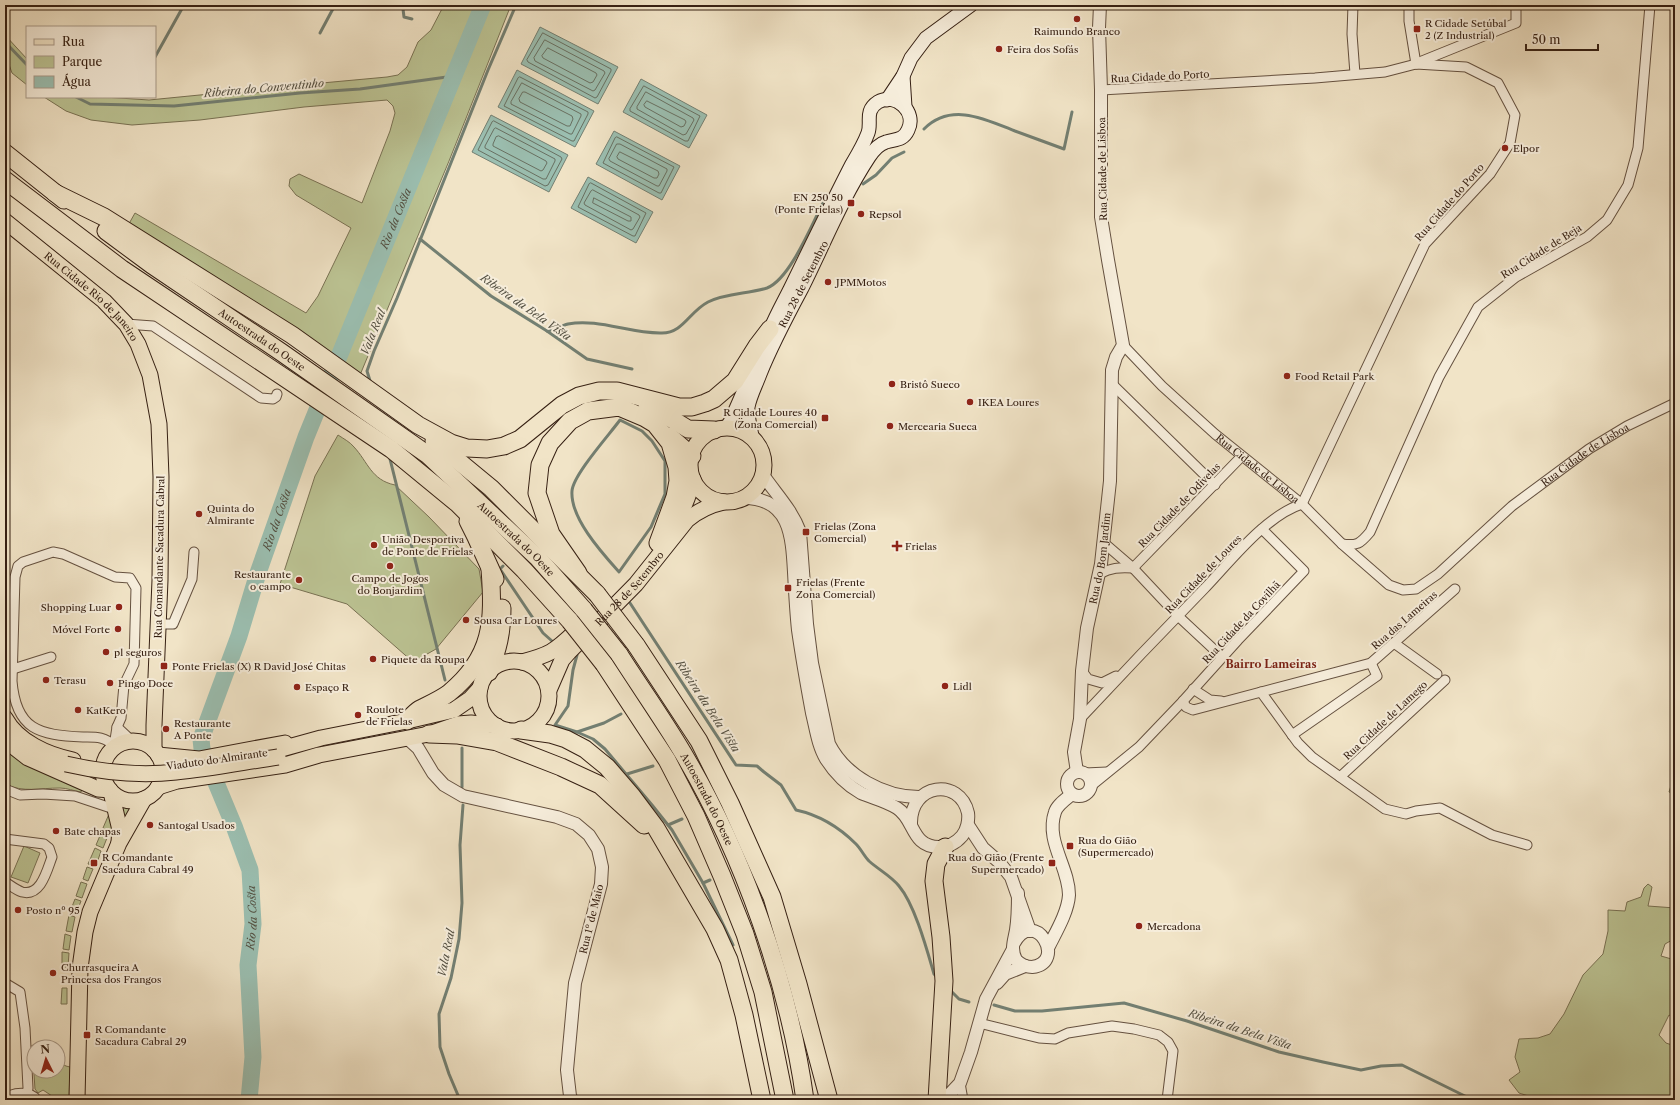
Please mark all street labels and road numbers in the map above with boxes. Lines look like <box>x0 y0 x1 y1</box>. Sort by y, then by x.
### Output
street label: Rua Cidade do Porto <box>1110 67 1210 86</box>
street label: Rua Cidade de Lisboa <box>1095 116 1110 221</box>
street label: Rua Cidade do Porto <box>1412 161 1487 244</box>
street label: Rua Cidade de Beja <box>1498 221 1585 282</box>
street label: Rua 28 de Setembro <box>776 238 831 330</box>
street label: Rua Cidade Rio de Janeiro <box>41 249 141 343</box>
street label: Autoestrada do Oeste <box>215 305 308 374</box>
street label: Rua Cidade de Lisboa <box>1539 420 1632 489</box>
street label: Rua Cidade de Lisboa <box>1213 431 1302 507</box>
street label: Rua Cidade de Odivelas <box>1136 460 1223 550</box>
street label: Rua Comandante Sacadura Cabral <box>152 475 167 639</box>
street label: Autoestrada do Oeste <box>474 498 557 580</box>
street label: Rua do Bom Jardim <box>1086 511 1114 605</box>
street label: Rua Cidade de Loures <box>1162 532 1245 617</box>
street label: Rua 28 de Setembro <box>592 549 667 629</box>
street label: Rua Cidade da Covilhã <box>1200 578 1284 666</box>
street label: Rua das Lameiras <box>1369 588 1440 653</box>
street label: Rua Cidade de Lamego <box>1341 678 1430 763</box>
street label: Viaduto do Almirante <box>165 746 269 773</box>
street label: Autoestrada do Oeste <box>677 750 736 848</box>
street label: Rua 1º de Maio <box>577 883 606 955</box>

